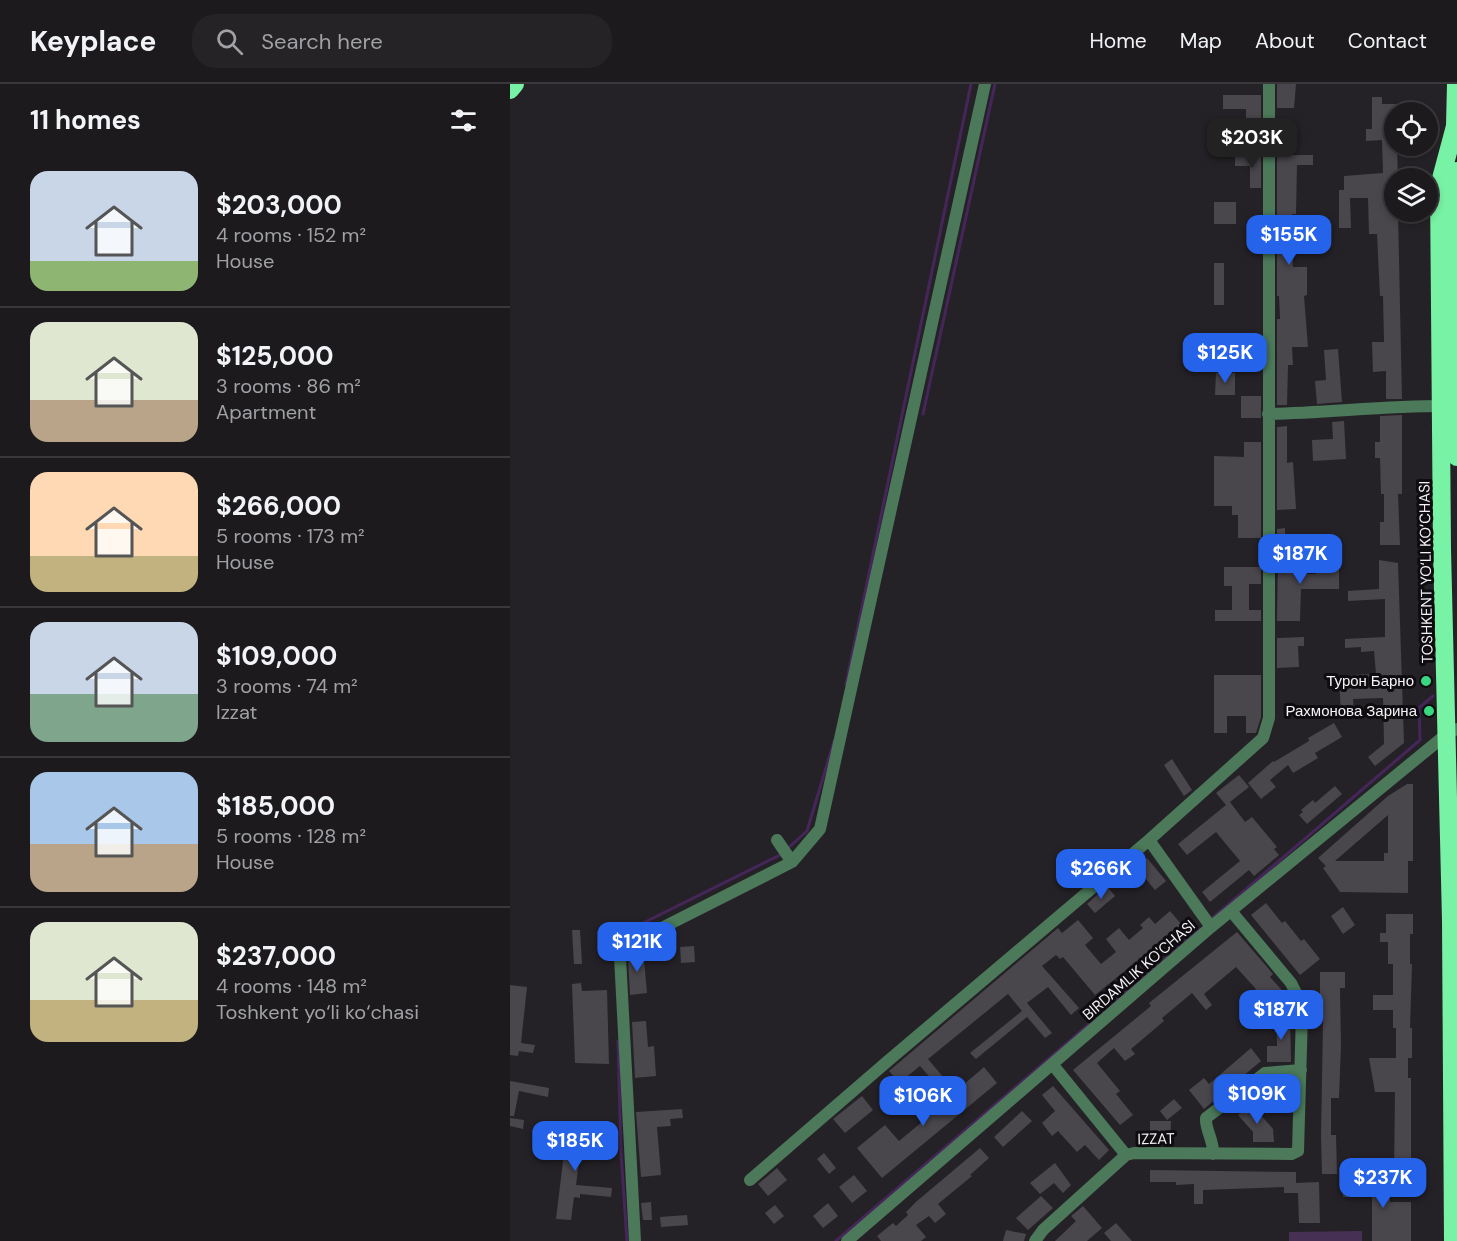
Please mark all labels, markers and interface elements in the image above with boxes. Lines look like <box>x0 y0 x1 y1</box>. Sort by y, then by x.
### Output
search box <box>192 14 612 68</box>
text: Keyplace <box>30 23 156 60</box>
icon: search <box>213 25 246 58</box>
text: Search here <box>261 27 383 56</box>
text: Home <box>1089 27 1147 55</box>
text: Map <box>1180 27 1222 55</box>
text: About <box>1255 27 1315 55</box>
text: Contact <box>1348 27 1427 55</box>
map controls <box>1384 102 1438 222</box>
button: locate <box>1384 102 1438 156</box>
text: 11 homes <box>30 103 141 137</box>
icon: filters <box>447 104 480 137</box>
pin: $203K <box>1210 118 1294 169</box>
text: $203K <box>1221 124 1283 150</box>
button: layers <box>1384 168 1438 222</box>
text: $203,000 <box>216 188 342 222</box>
icon: home <box>78 195 150 267</box>
pin: $155K <box>1247 215 1331 266</box>
text: $155K <box>1260 221 1318 247</box>
text: 4 rooms · 152 m² <box>216 222 366 248</box>
text: House <box>216 248 274 274</box>
pin: $125K <box>1183 333 1267 384</box>
text: $125,000 <box>216 339 334 373</box>
text: $125K <box>1197 339 1253 365</box>
icon: home <box>78 346 150 418</box>
text: 3 rooms · 86 m² <box>216 373 361 399</box>
text: Apartment <box>216 399 316 425</box>
street label: TOSHKENT YO‘LI KO‘CHASI <box>1414 481 1438 663</box>
text: $266,000 <box>216 489 341 523</box>
icon: home <box>78 496 150 568</box>
text: 5 rooms · 173 m² <box>216 523 365 549</box>
pin: $187K <box>1258 534 1342 585</box>
text: $187K <box>1272 540 1328 566</box>
text: House <box>216 549 274 575</box>
text: $109,000 <box>216 639 337 673</box>
icon: home <box>78 646 150 718</box>
place label: Турон Барно <box>1326 671 1414 691</box>
text: 3 rooms · 74 m² <box>216 673 358 699</box>
marker: Турон Барно <box>1419 674 1433 688</box>
text: Izzat <box>216 699 257 725</box>
place label: Рахмонова Зарина <box>1285 701 1418 721</box>
marker: Рахмонова Зарина <box>1422 704 1436 718</box>
text: $185,000 <box>216 789 335 823</box>
icon: home <box>78 796 150 868</box>
text: 5 rooms · 128 m² <box>216 823 366 849</box>
text: House <box>216 849 274 875</box>
pin: $266K <box>1059 849 1143 900</box>
text: $266K <box>1070 855 1132 881</box>
street label: BIRDAMLIK KO'CHASI <box>1078 916 1200 1024</box>
pin: $121K <box>595 922 679 973</box>
text: $121K <box>611 928 663 954</box>
text: $237,000 <box>216 939 336 973</box>
icon: home <box>78 946 150 1018</box>
text: 4 rooms · 148 m² <box>216 973 367 999</box>
pin: $187K <box>1239 990 1323 1041</box>
text: $187K <box>1253 996 1309 1022</box>
text: Toshkent yo‘li ko‘chasi <box>216 999 419 1025</box>
pin: $109K <box>1215 1074 1299 1125</box>
pin: $106K <box>881 1076 965 1127</box>
text: $109K <box>1227 1080 1287 1106</box>
text: $106K <box>893 1082 953 1108</box>
pin: $185K <box>533 1121 617 1172</box>
text: $185K <box>546 1127 604 1153</box>
street label: IZZAT <box>1137 1129 1175 1149</box>
pin: $237K <box>1341 1158 1425 1209</box>
text: $237K <box>1353 1164 1413 1190</box>

